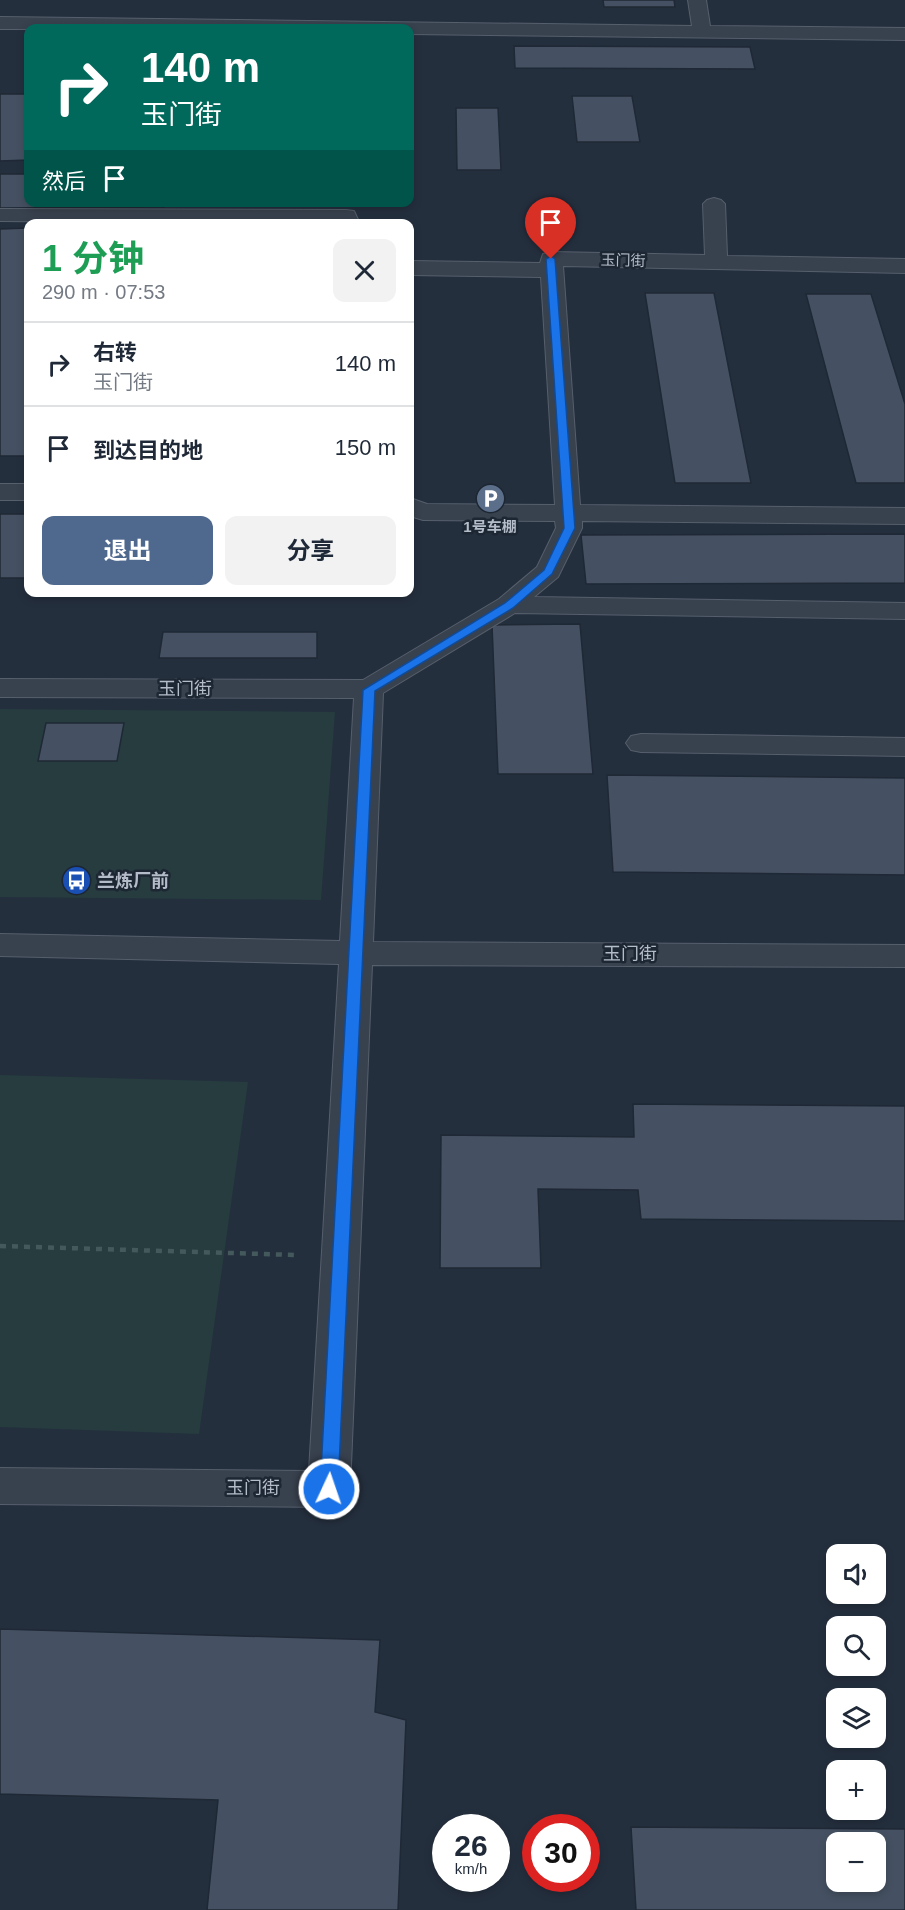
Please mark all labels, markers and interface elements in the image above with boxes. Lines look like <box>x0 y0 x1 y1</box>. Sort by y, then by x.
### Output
text: 140 m <box>141 44 260 91</box>
icon: right <box>42 48 120 126</box>
text: 玉门街 <box>141 100 222 130</box>
icon: arrive <box>98 162 131 195</box>
text: 然后 <box>42 169 86 194</box>
pin <box>525 197 576 259</box>
icon: arrive <box>534 206 567 239</box>
text: 1 分钟 <box>42 238 144 279</box>
button: close <box>333 239 396 302</box>
street label: 玉门街 <box>600 251 646 269</box>
text: 290 m · 07:53 <box>42 281 165 303</box>
text: 右转 <box>93 340 137 365</box>
icon: right <box>42 348 75 381</box>
text: 140 m <box>335 351 396 376</box>
text: 玉门街 <box>93 371 153 393</box>
icon: arrive <box>42 432 75 465</box>
text: 150 m <box>335 435 396 460</box>
text: 到达目的地 <box>93 438 203 463</box>
parking icon: 1号车棚 <box>474 483 506 515</box>
button: 退出 <box>42 516 213 585</box>
button: 分享 <box>225 516 396 585</box>
place label: 1号车棚 <box>463 518 517 535</box>
street label: 玉门街 <box>158 679 212 699</box>
bus stop icon: 兰炼厂前 <box>60 865 92 897</box>
place label: 兰炼厂前 <box>97 871 169 891</box>
street label: 玉门街 <box>603 944 657 964</box>
position arrow <box>297 1457 361 1521</box>
street label: 玉门街 <box>226 1478 280 1498</box>
map controls <box>826 1544 886 1892</box>
button: sound <box>826 1544 886 1604</box>
button: search <box>826 1616 886 1676</box>
button: layers <box>826 1688 886 1748</box>
button: + <box>826 1760 886 1820</box>
speed limit sign: 30 <box>522 1814 600 1892</box>
text: 26 <box>454 1829 488 1862</box>
button: − <box>826 1832 886 1892</box>
text: km/h <box>455 1860 487 1877</box>

